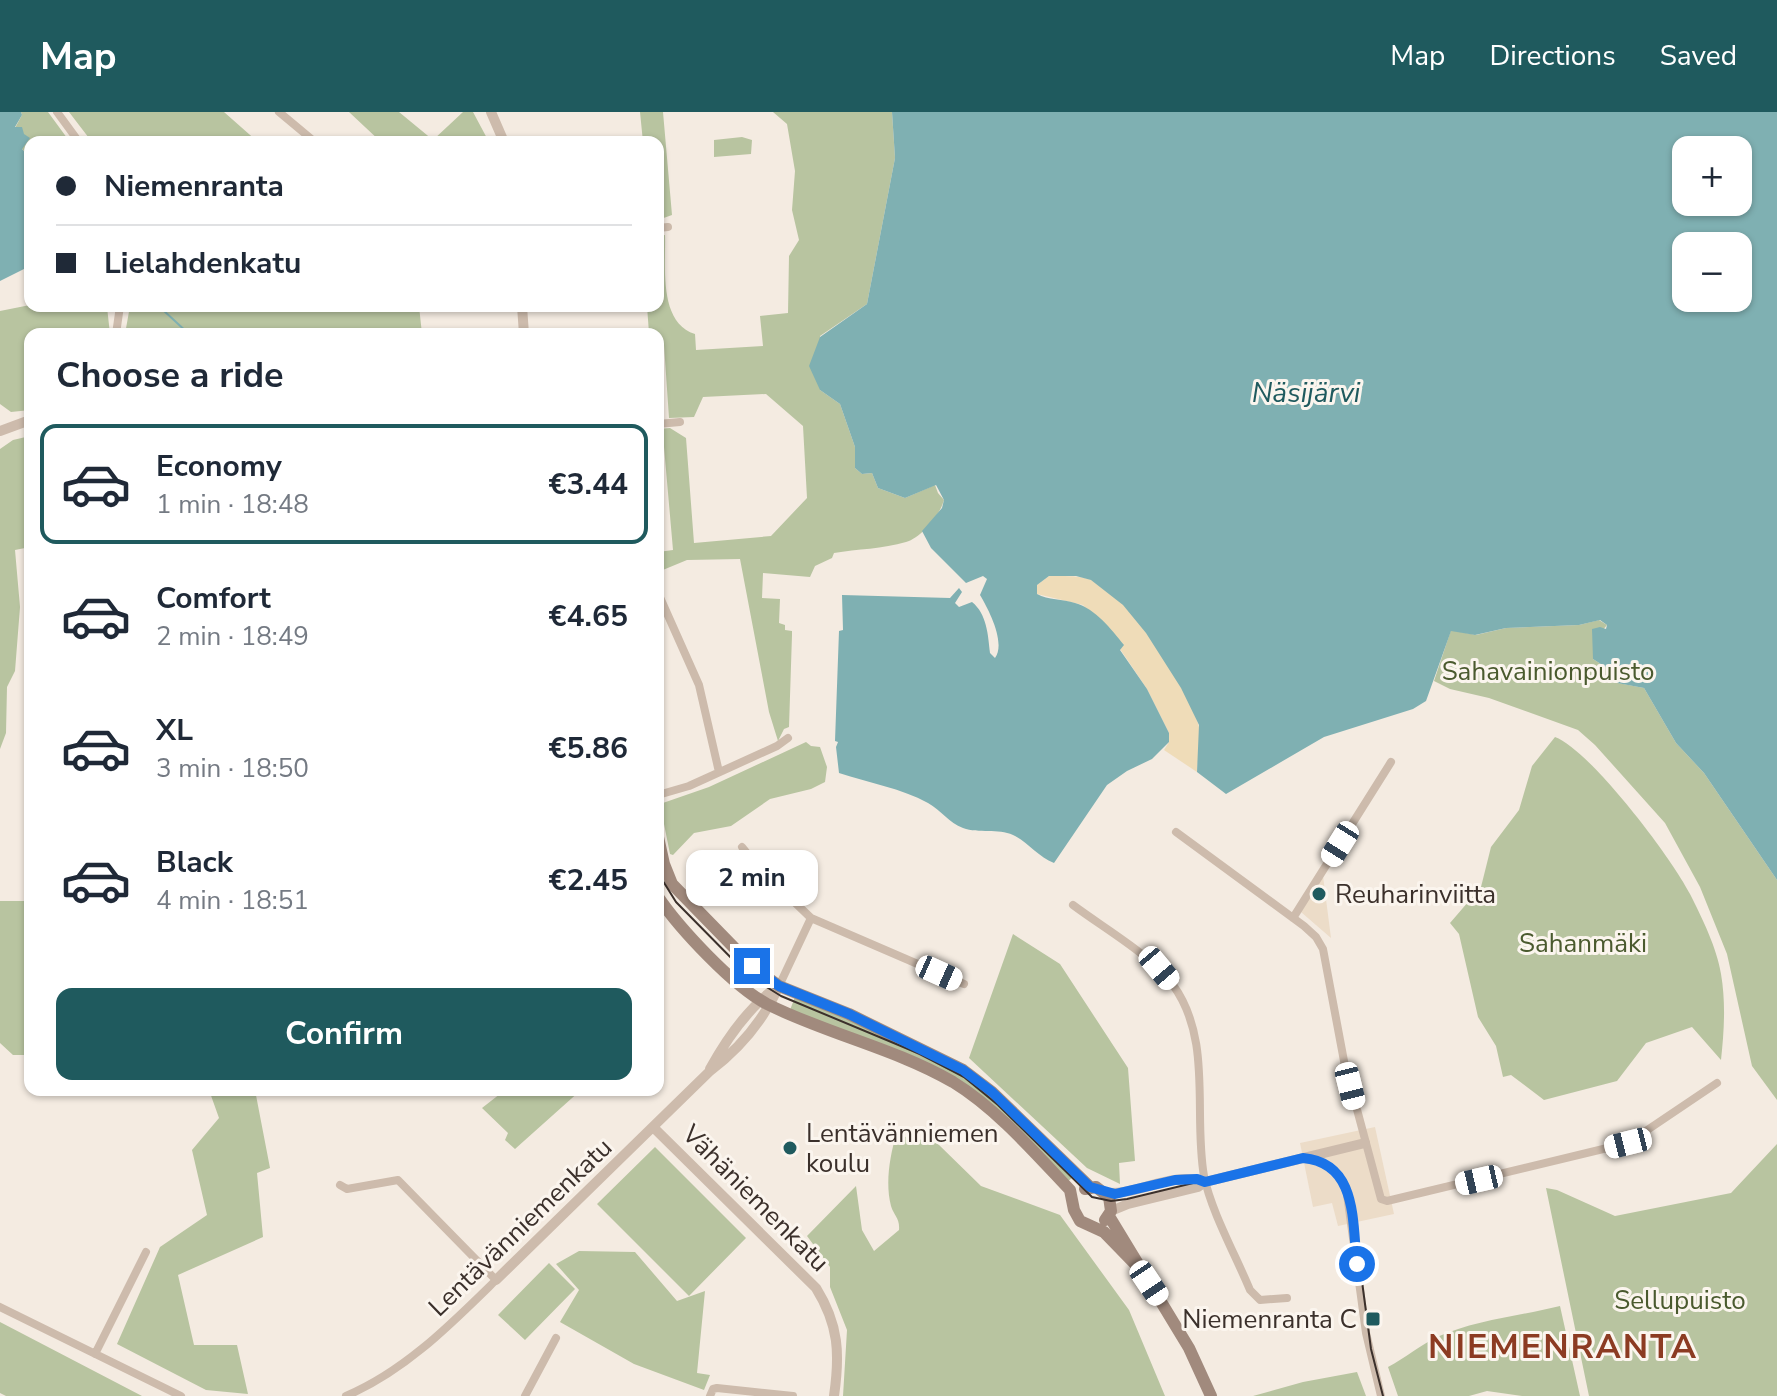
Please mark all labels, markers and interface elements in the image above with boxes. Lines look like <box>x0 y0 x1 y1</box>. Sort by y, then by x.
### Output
text: Map <box>40 31 117 82</box>
text: Map <box>1390 37 1445 75</box>
text: Directions <box>1489 37 1616 75</box>
text: Saved <box>1660 37 1737 75</box>
map controls <box>1672 136 1752 312</box>
button: + <box>1672 136 1752 216</box>
text: Niemenranta <box>104 166 284 207</box>
button: − <box>1672 232 1752 312</box>
text: Lielahdenkatu <box>104 243 301 284</box>
text: Choose a ride <box>56 351 284 400</box>
water label: Näsijärvi <box>1252 374 1361 412</box>
text: Economy <box>156 446 282 487</box>
icon: car <box>60 448 132 520</box>
text: €3.44 <box>549 464 628 505</box>
text: 1 min · 18:48 <box>156 487 309 522</box>
text: Comfort <box>156 578 271 619</box>
icon: car <box>60 580 132 652</box>
text: €4.65 <box>549 596 628 637</box>
text: 2 min · 18:49 <box>156 619 309 654</box>
park label: Sahavainionpuisto <box>1442 654 1654 689</box>
text: XL <box>156 710 193 751</box>
icon: car <box>60 712 132 784</box>
text: €5.86 <box>549 728 628 769</box>
text: 3 min · 18:50 <box>156 751 309 786</box>
car <box>1317 817 1363 871</box>
text: Black <box>156 842 233 883</box>
icon: car <box>60 844 132 916</box>
callout: 2 min <box>686 850 818 906</box>
text: €2.45 <box>549 860 628 901</box>
text: 2 min <box>718 860 786 895</box>
place label: Reuharinviitta <box>1335 877 1496 912</box>
text: 4 min · 18:51 <box>156 883 309 918</box>
marker: Reuharinviitta <box>1310 885 1328 903</box>
park label: Sahanmäki <box>1519 926 1647 961</box>
car <box>1134 942 1184 994</box>
route end <box>734 948 770 984</box>
car <box>912 952 966 994</box>
button: Confirm <box>56 988 632 1080</box>
car <box>1333 1060 1367 1112</box>
street label: Vähäniemenkatu <box>674 1116 837 1280</box>
place label: Lentävänniemen koulu <box>806 1116 999 1181</box>
car <box>1602 1126 1654 1160</box>
street label: Lentävänniemenkatu <box>421 1130 620 1324</box>
marker: Lentävänniemen koulu <box>781 1139 799 1157</box>
car <box>1453 1163 1505 1197</box>
route start <box>1339 1246 1375 1282</box>
car <box>1126 1256 1172 1310</box>
park label: Sellupuisto <box>1614 1283 1746 1318</box>
place label: Niemenranta C <box>1182 1302 1357 1337</box>
marker: Niemenranta C <box>1364 1310 1382 1328</box>
district label: NIEMENRANTA <box>1428 1324 1698 1370</box>

